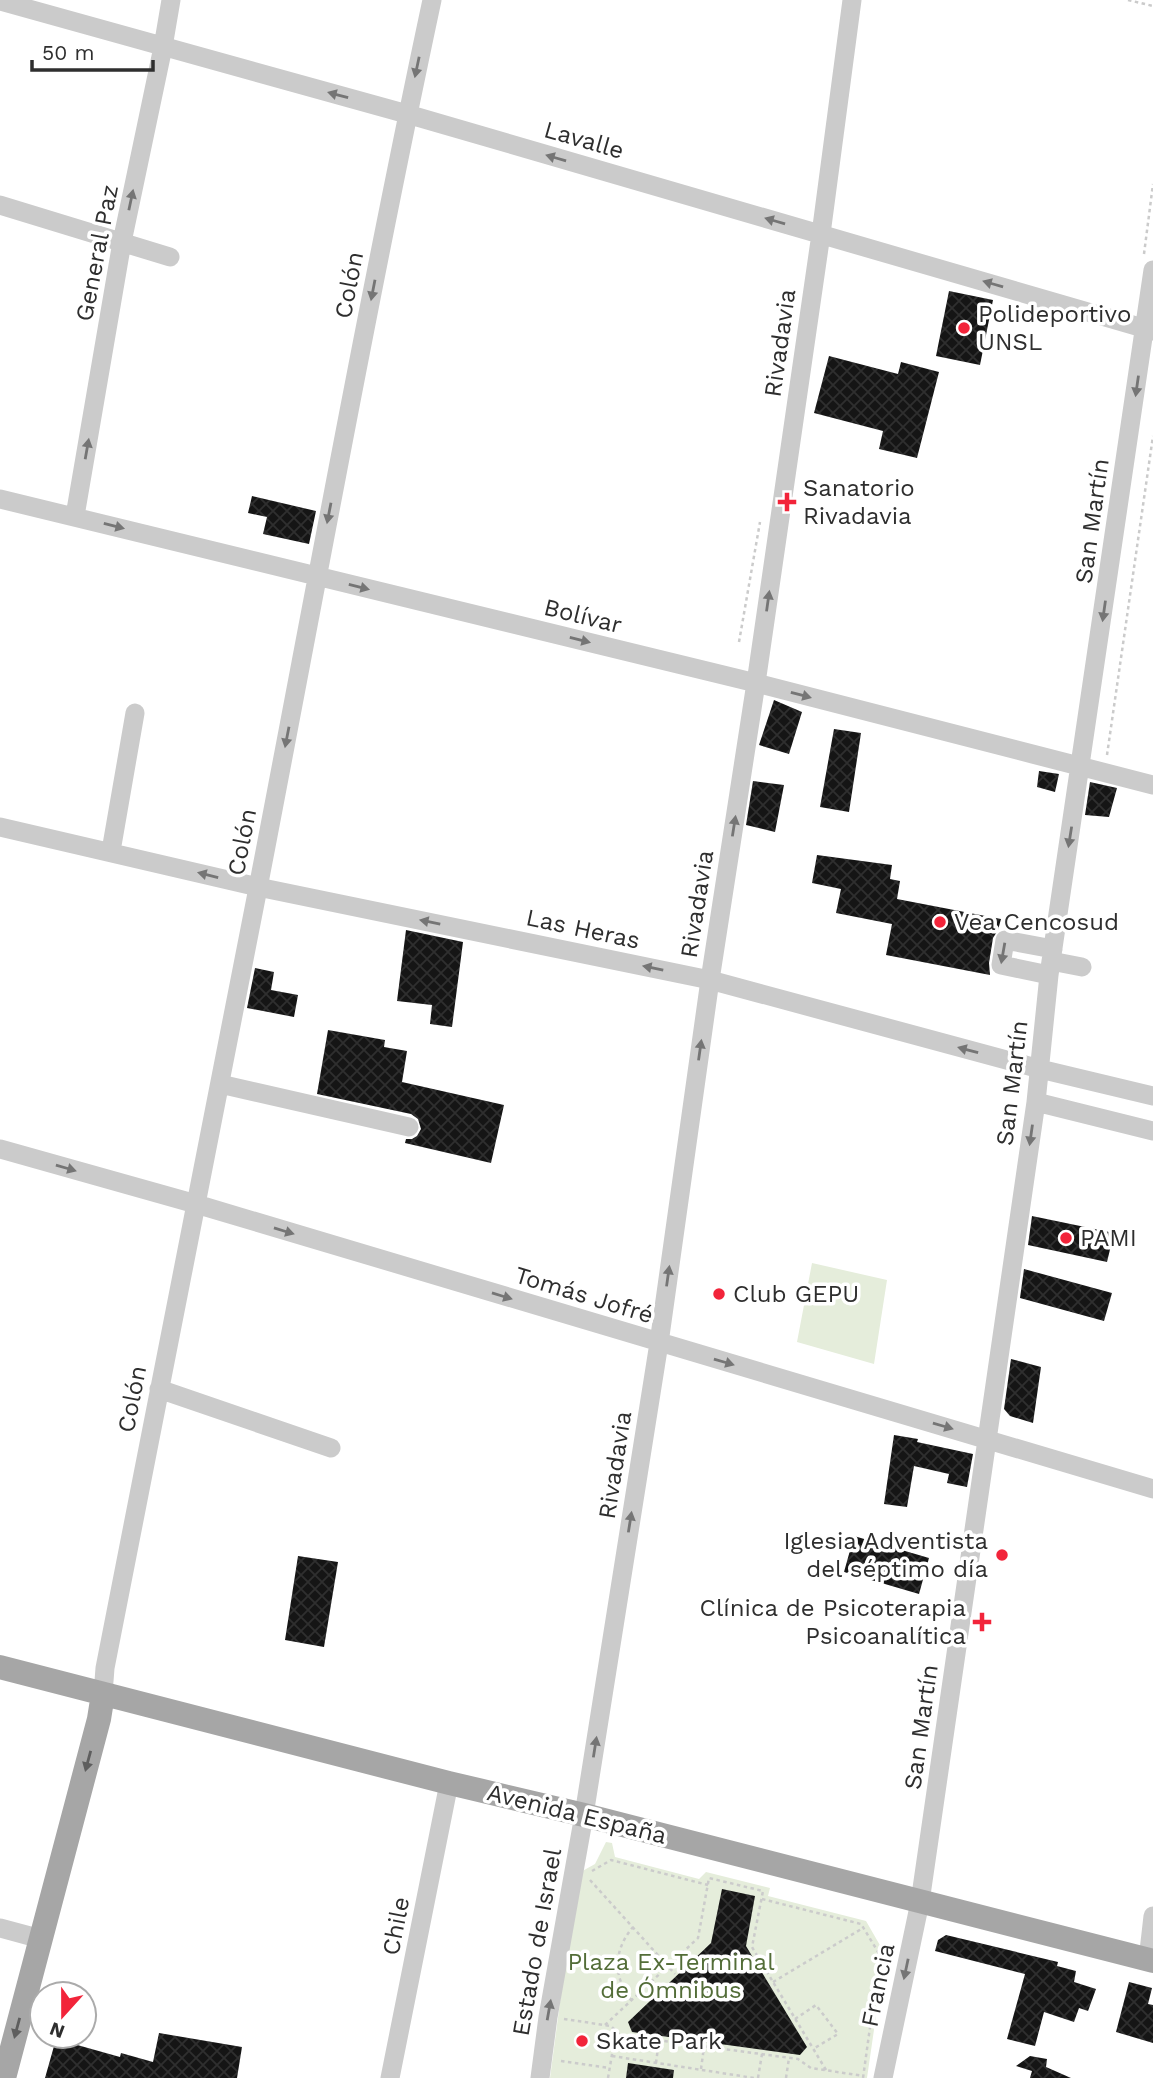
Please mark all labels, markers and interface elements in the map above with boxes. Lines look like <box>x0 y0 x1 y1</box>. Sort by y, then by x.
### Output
scale bar <box>32 28 152 72</box>
text: 50 m <box>42 40 94 65</box>
one-way arrow <box>412 56 423 78</box>
one-way arrow <box>326 89 348 100</box>
street label: Lavalle <box>541 115 627 165</box>
one-way arrow <box>546 152 567 162</box>
street label: General Paz <box>70 182 124 324</box>
one-way arrow <box>125 189 136 211</box>
one-way arrow <box>764 215 786 226</box>
street label: Colón <box>329 249 369 321</box>
one-way arrow <box>367 279 378 301</box>
one-way arrow <box>983 279 1004 289</box>
street label: Rivadavia <box>759 287 801 399</box>
place label: Polideportivo UNSL <box>978 300 1131 356</box>
marker: Polideportivo UNSL <box>956 320 972 336</box>
one-way arrow <box>1131 376 1142 398</box>
one-way arrow <box>82 437 93 459</box>
street label: San Martín <box>1069 457 1115 585</box>
place label: Sanatorio Rivadavia <box>803 474 915 530</box>
marker: Sanatorio Rivadavia <box>777 492 797 512</box>
one-way arrow <box>323 502 334 524</box>
one-way arrow <box>103 521 125 532</box>
one-way arrow <box>348 582 370 593</box>
one-way arrow <box>763 589 774 611</box>
street label: Bolívar <box>541 593 625 639</box>
one-way arrow <box>1098 601 1109 623</box>
one-way arrow <box>569 635 591 646</box>
one-way arrow <box>790 690 812 701</box>
one-way arrow <box>281 726 292 748</box>
street label: Colón <box>222 806 262 878</box>
one-way arrow <box>729 814 740 836</box>
one-way arrow <box>1065 826 1076 848</box>
street label: Rivadavia <box>675 848 719 960</box>
one-way arrow <box>196 869 218 880</box>
street label: Las Heras <box>523 903 643 955</box>
place label: Vea Cencosud <box>954 908 1119 936</box>
marker: Vea Cencosud <box>932 914 948 930</box>
one-way arrow <box>419 917 441 928</box>
one-way arrow <box>997 942 1008 964</box>
one-way arrow <box>642 963 664 974</box>
street label: San Martín <box>990 1019 1034 1147</box>
one-way arrow <box>695 1039 706 1061</box>
one-way arrow <box>957 1044 978 1054</box>
one-way arrow <box>1025 1124 1036 1146</box>
one-way arrow <box>55 1163 77 1174</box>
place label: PAMI <box>1080 1224 1137 1252</box>
one-way arrow <box>274 1226 295 1237</box>
marker: PAMI <box>1058 1230 1074 1246</box>
street label: Tomás Jofré <box>511 1261 657 1329</box>
one-way arrow <box>663 1265 674 1287</box>
place label: Club GEPU <box>733 1280 859 1308</box>
marker: Club GEPU <box>711 1286 727 1302</box>
one-way arrow <box>492 1292 513 1302</box>
one-way arrow <box>714 1358 735 1368</box>
street label: Colón <box>112 1363 152 1435</box>
street label: Rivadavia <box>593 1409 637 1521</box>
one-way arrow <box>932 1422 953 1432</box>
one-way arrow <box>625 1511 636 1533</box>
place label: Iglesia Adventista del séptimo día <box>783 1527 988 1583</box>
marker: Iglesia Adventista del séptimo día <box>994 1547 1010 1563</box>
place label: Clínica de Psicoterapia Psicoanalítica <box>700 1594 966 1650</box>
marker: Clínica de Psicoterapia Psicoanalítica <box>972 1612 992 1632</box>
street label: San Martín <box>898 1663 944 1791</box>
one-way arrow <box>590 1736 601 1758</box>
one-way arrow <box>82 1750 93 1772</box>
street label: Avenida España <box>484 1778 670 1850</box>
street label: Estado de Israel <box>507 1845 567 2038</box>
street label: Chile <box>377 1894 415 1958</box>
street label: Francia <box>855 1941 901 2029</box>
park label: Plaza Ex-Terminal de Ómnibus <box>567 1948 775 2004</box>
one-way arrow <box>900 1958 911 1980</box>
north arrow <box>28 1980 98 2050</box>
one-way arrow <box>544 1999 555 2021</box>
one-way arrow <box>11 2017 22 2039</box>
text: N <box>46 2017 68 2044</box>
place label: Skate Park <box>596 2027 722 2055</box>
marker: Skate Park <box>574 2033 590 2049</box>

